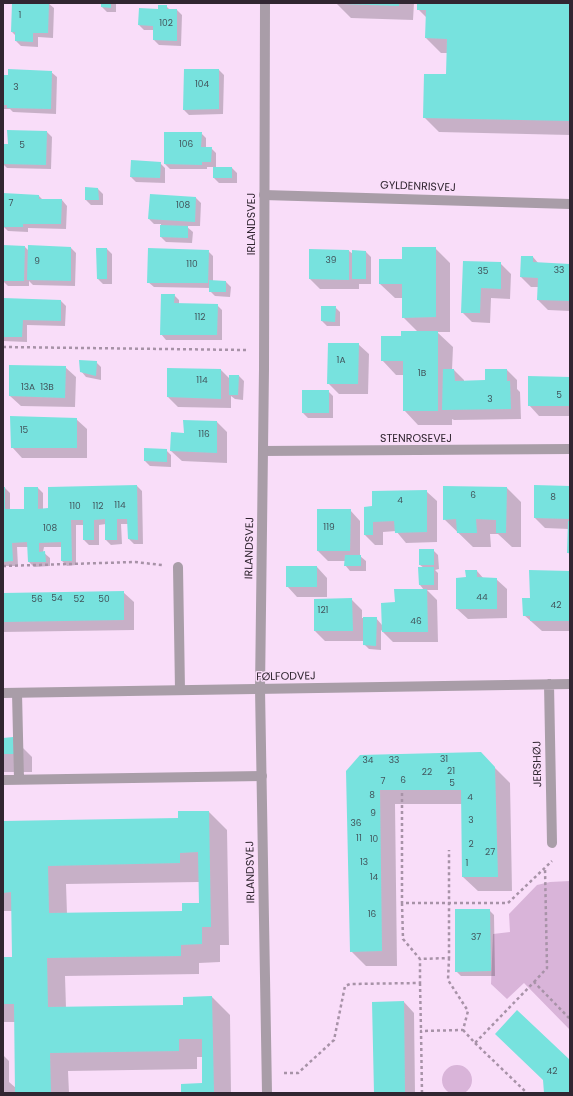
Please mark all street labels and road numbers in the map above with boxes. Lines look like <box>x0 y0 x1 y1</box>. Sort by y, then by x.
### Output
street label: GYLDENRISVEJ <box>380 179 456 195</box>
street label: IRLANDSVEJ <box>245 193 259 255</box>
street label: STENROSEVEJ <box>380 432 452 446</box>
street label: IRLANDSVEJ <box>243 517 257 579</box>
street label: FØLFODVEJ <box>256 670 316 684</box>
street label: JERSHØJ <box>531 741 545 787</box>
street label: IRLANDSVEJ <box>244 841 258 903</box>

